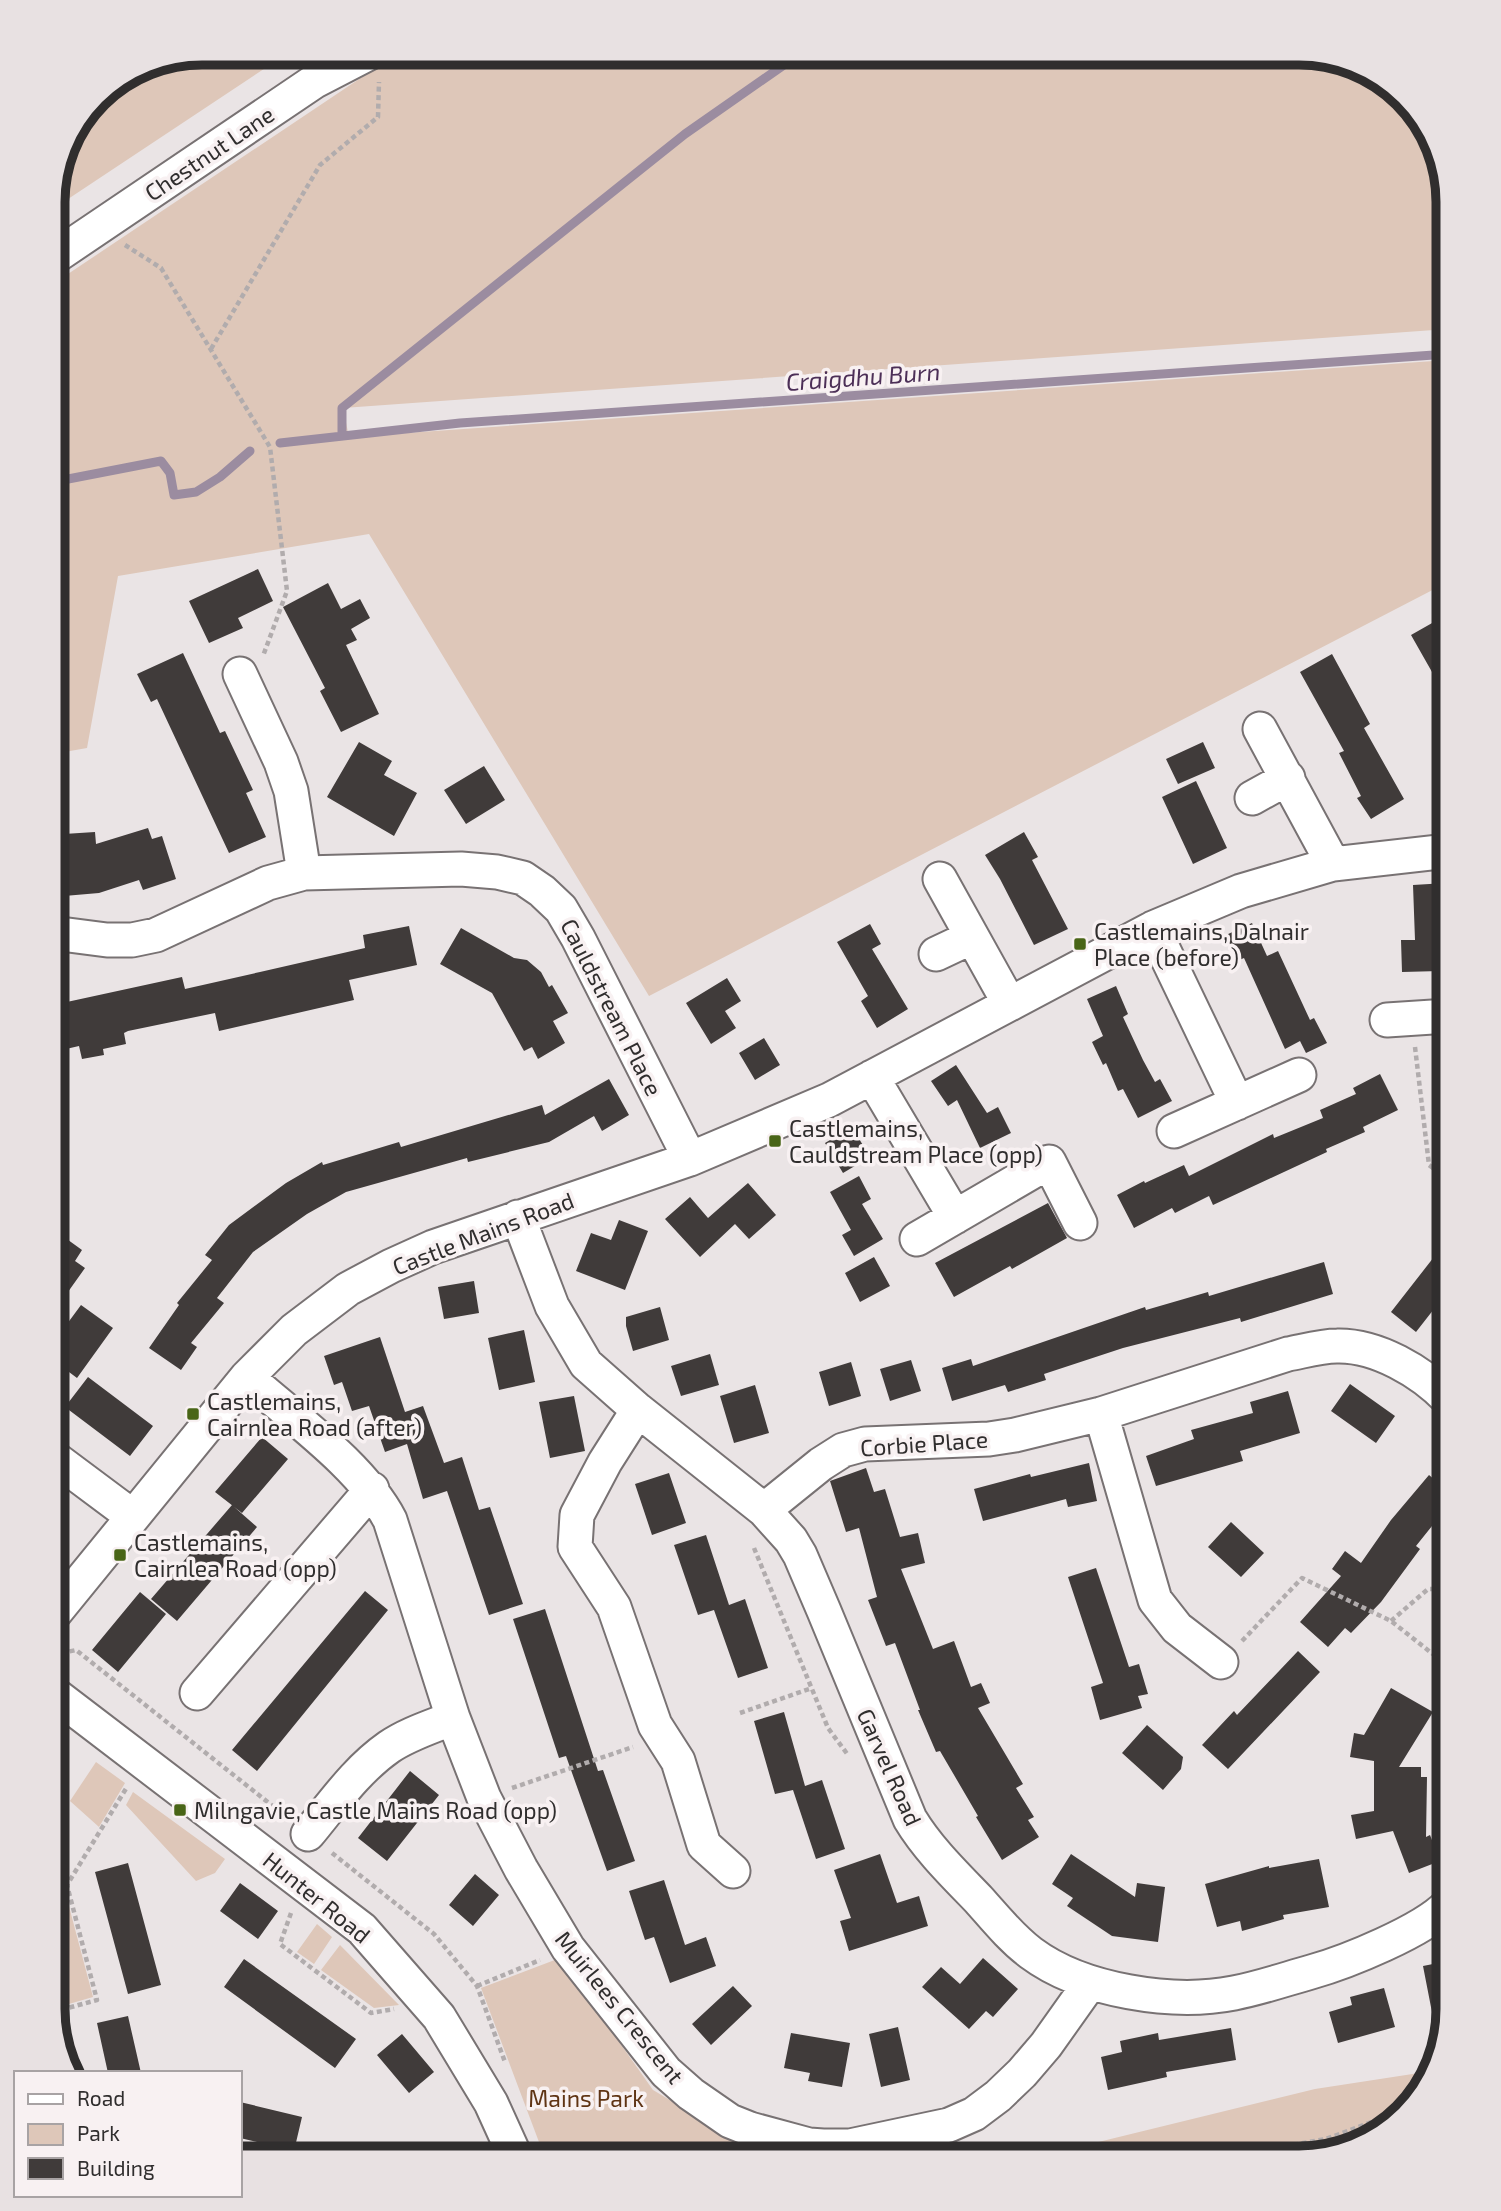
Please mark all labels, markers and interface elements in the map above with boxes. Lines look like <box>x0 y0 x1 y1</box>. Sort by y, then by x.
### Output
street label: Chestnut Lane <box>139 100 279 206</box>
water label: Craigdhu Burn <box>785 356 941 396</box>
street label: Cauldstream Place <box>555 914 669 1100</box>
place label: Castlemains, Dalnair Place (before) <box>1094 917 1309 971</box>
marker: Castlemains, Dalnair Place (before) <box>1072 936 1088 952</box>
place label: Castlemains, Cauldstream Place (opp) <box>789 1114 1043 1168</box>
marker: Castlemains, Cauldstream Place (opp) <box>767 1133 783 1149</box>
street label: Castle Mains Road <box>388 1185 578 1281</box>
place label: Castlemains, Cairnlea Road (after) <box>207 1387 422 1441</box>
marker: Castlemains, Cairnlea Road (after) <box>185 1406 201 1422</box>
street label: Corbie Place <box>859 1425 989 1461</box>
place label: Castlemains, Cairnlea Road (opp) <box>134 1528 337 1582</box>
marker: Castlemains, Cairnlea Road (opp) <box>112 1547 128 1563</box>
street label: Garvel Road <box>852 1704 928 1830</box>
place label: Milngavie, Castle Mains Road (opp) <box>194 1796 557 1824</box>
marker: Milngavie, Castle Mains Road (opp) <box>172 1802 188 1818</box>
street label: Hunter Road <box>258 1845 376 1949</box>
street label: Muirlees Crescent <box>550 1925 690 2089</box>
legend <box>14 2071 242 2197</box>
park label: Mains Park <box>528 2084 644 2112</box>
text: Road <box>77 2085 125 2110</box>
text: Park <box>77 2120 120 2145</box>
text: Building <box>77 2155 155 2180</box>

